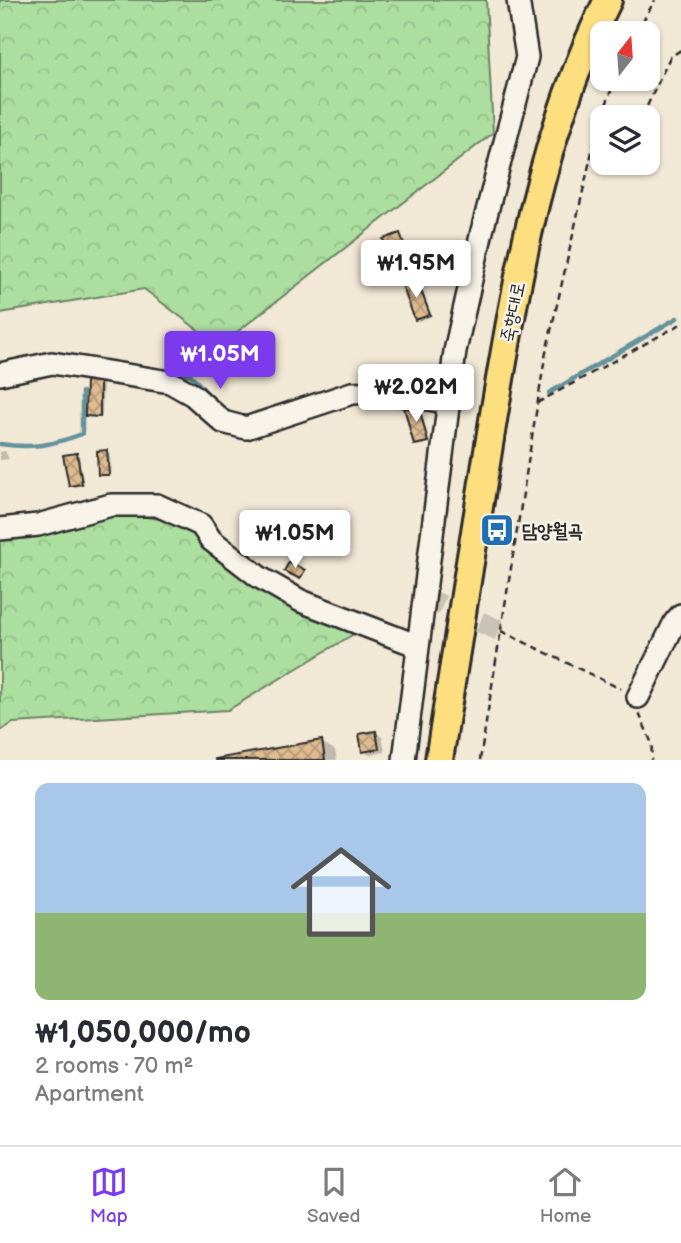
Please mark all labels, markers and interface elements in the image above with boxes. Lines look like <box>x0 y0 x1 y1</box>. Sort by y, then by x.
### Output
north arrow <box>590 21 660 91</box>
map controls <box>590 21 660 175</box>
button: layers <box>590 105 660 175</box>
pin: ₩1.95M <box>359 240 473 300</box>
text: ₩1.95M <box>377 249 455 277</box>
street label: 죽향대로 <box>496 280 531 344</box>
pin: ₩1.05M <box>163 332 277 391</box>
text: ₩1.05M <box>180 340 260 368</box>
pin: ₩2.02M <box>359 364 473 424</box>
text: ₩2.02M <box>374 373 458 401</box>
pin: ₩1.05M <box>238 510 352 570</box>
bus stop icon: 담양월곡 <box>478 511 516 549</box>
text: ₩1.05M <box>255 519 335 547</box>
place label: 담양월곡 <box>522 520 583 543</box>
icon: home <box>278 829 404 955</box>
text: ₩1,050,000/mo <box>35 1015 251 1051</box>
text: 2 rooms · 70 m² <box>35 1052 194 1080</box>
text: Apartment <box>35 1080 144 1108</box>
tab: Map <box>90 1163 128 1228</box>
tab: Saved <box>307 1163 360 1228</box>
tab: Home <box>540 1163 591 1228</box>

